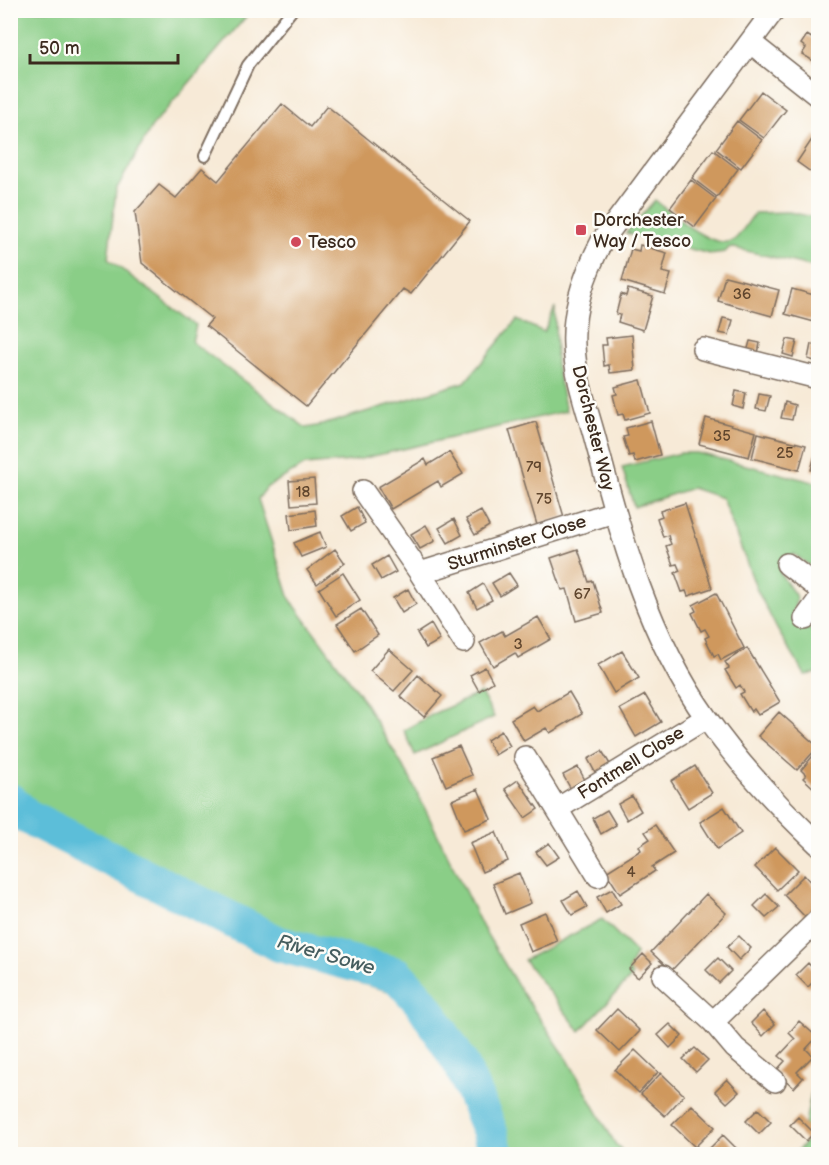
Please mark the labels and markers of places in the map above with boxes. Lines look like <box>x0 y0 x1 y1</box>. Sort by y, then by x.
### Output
place label: Dorchester Way / Tesco <box>593 210 691 252</box>
marker: Dorchester Way / Tesco <box>574 223 588 237</box>
place label: Tesco <box>308 232 356 253</box>
marker: Tesco <box>289 235 303 249</box>

